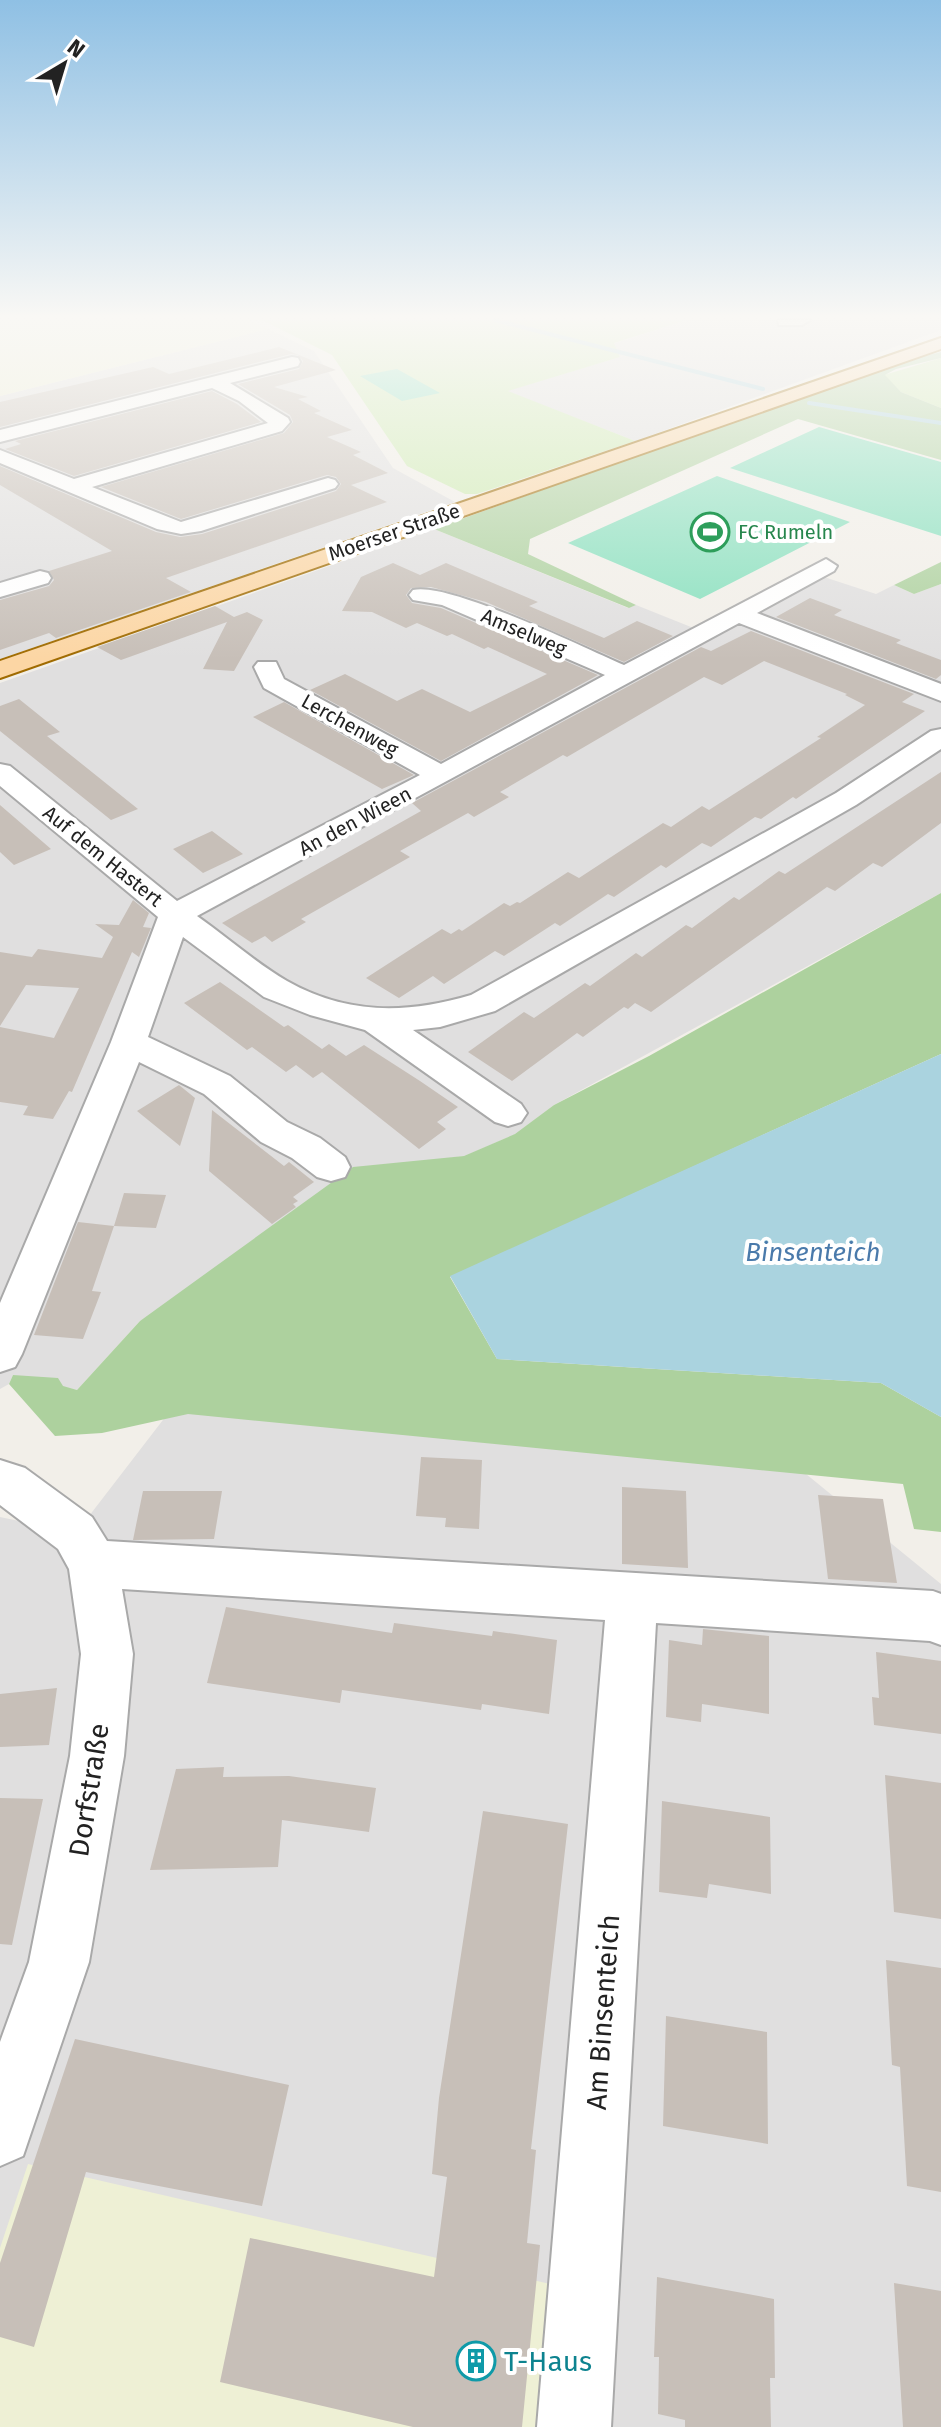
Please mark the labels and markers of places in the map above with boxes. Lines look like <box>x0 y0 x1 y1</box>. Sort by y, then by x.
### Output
sports icon: FC Rumeln <box>689 511 731 553</box>
place label: FC Rumeln <box>738 520 833 544</box>
building icon: T-Haus <box>455 2340 497 2382</box>
place label: T-Haus <box>504 2345 592 2378</box>

